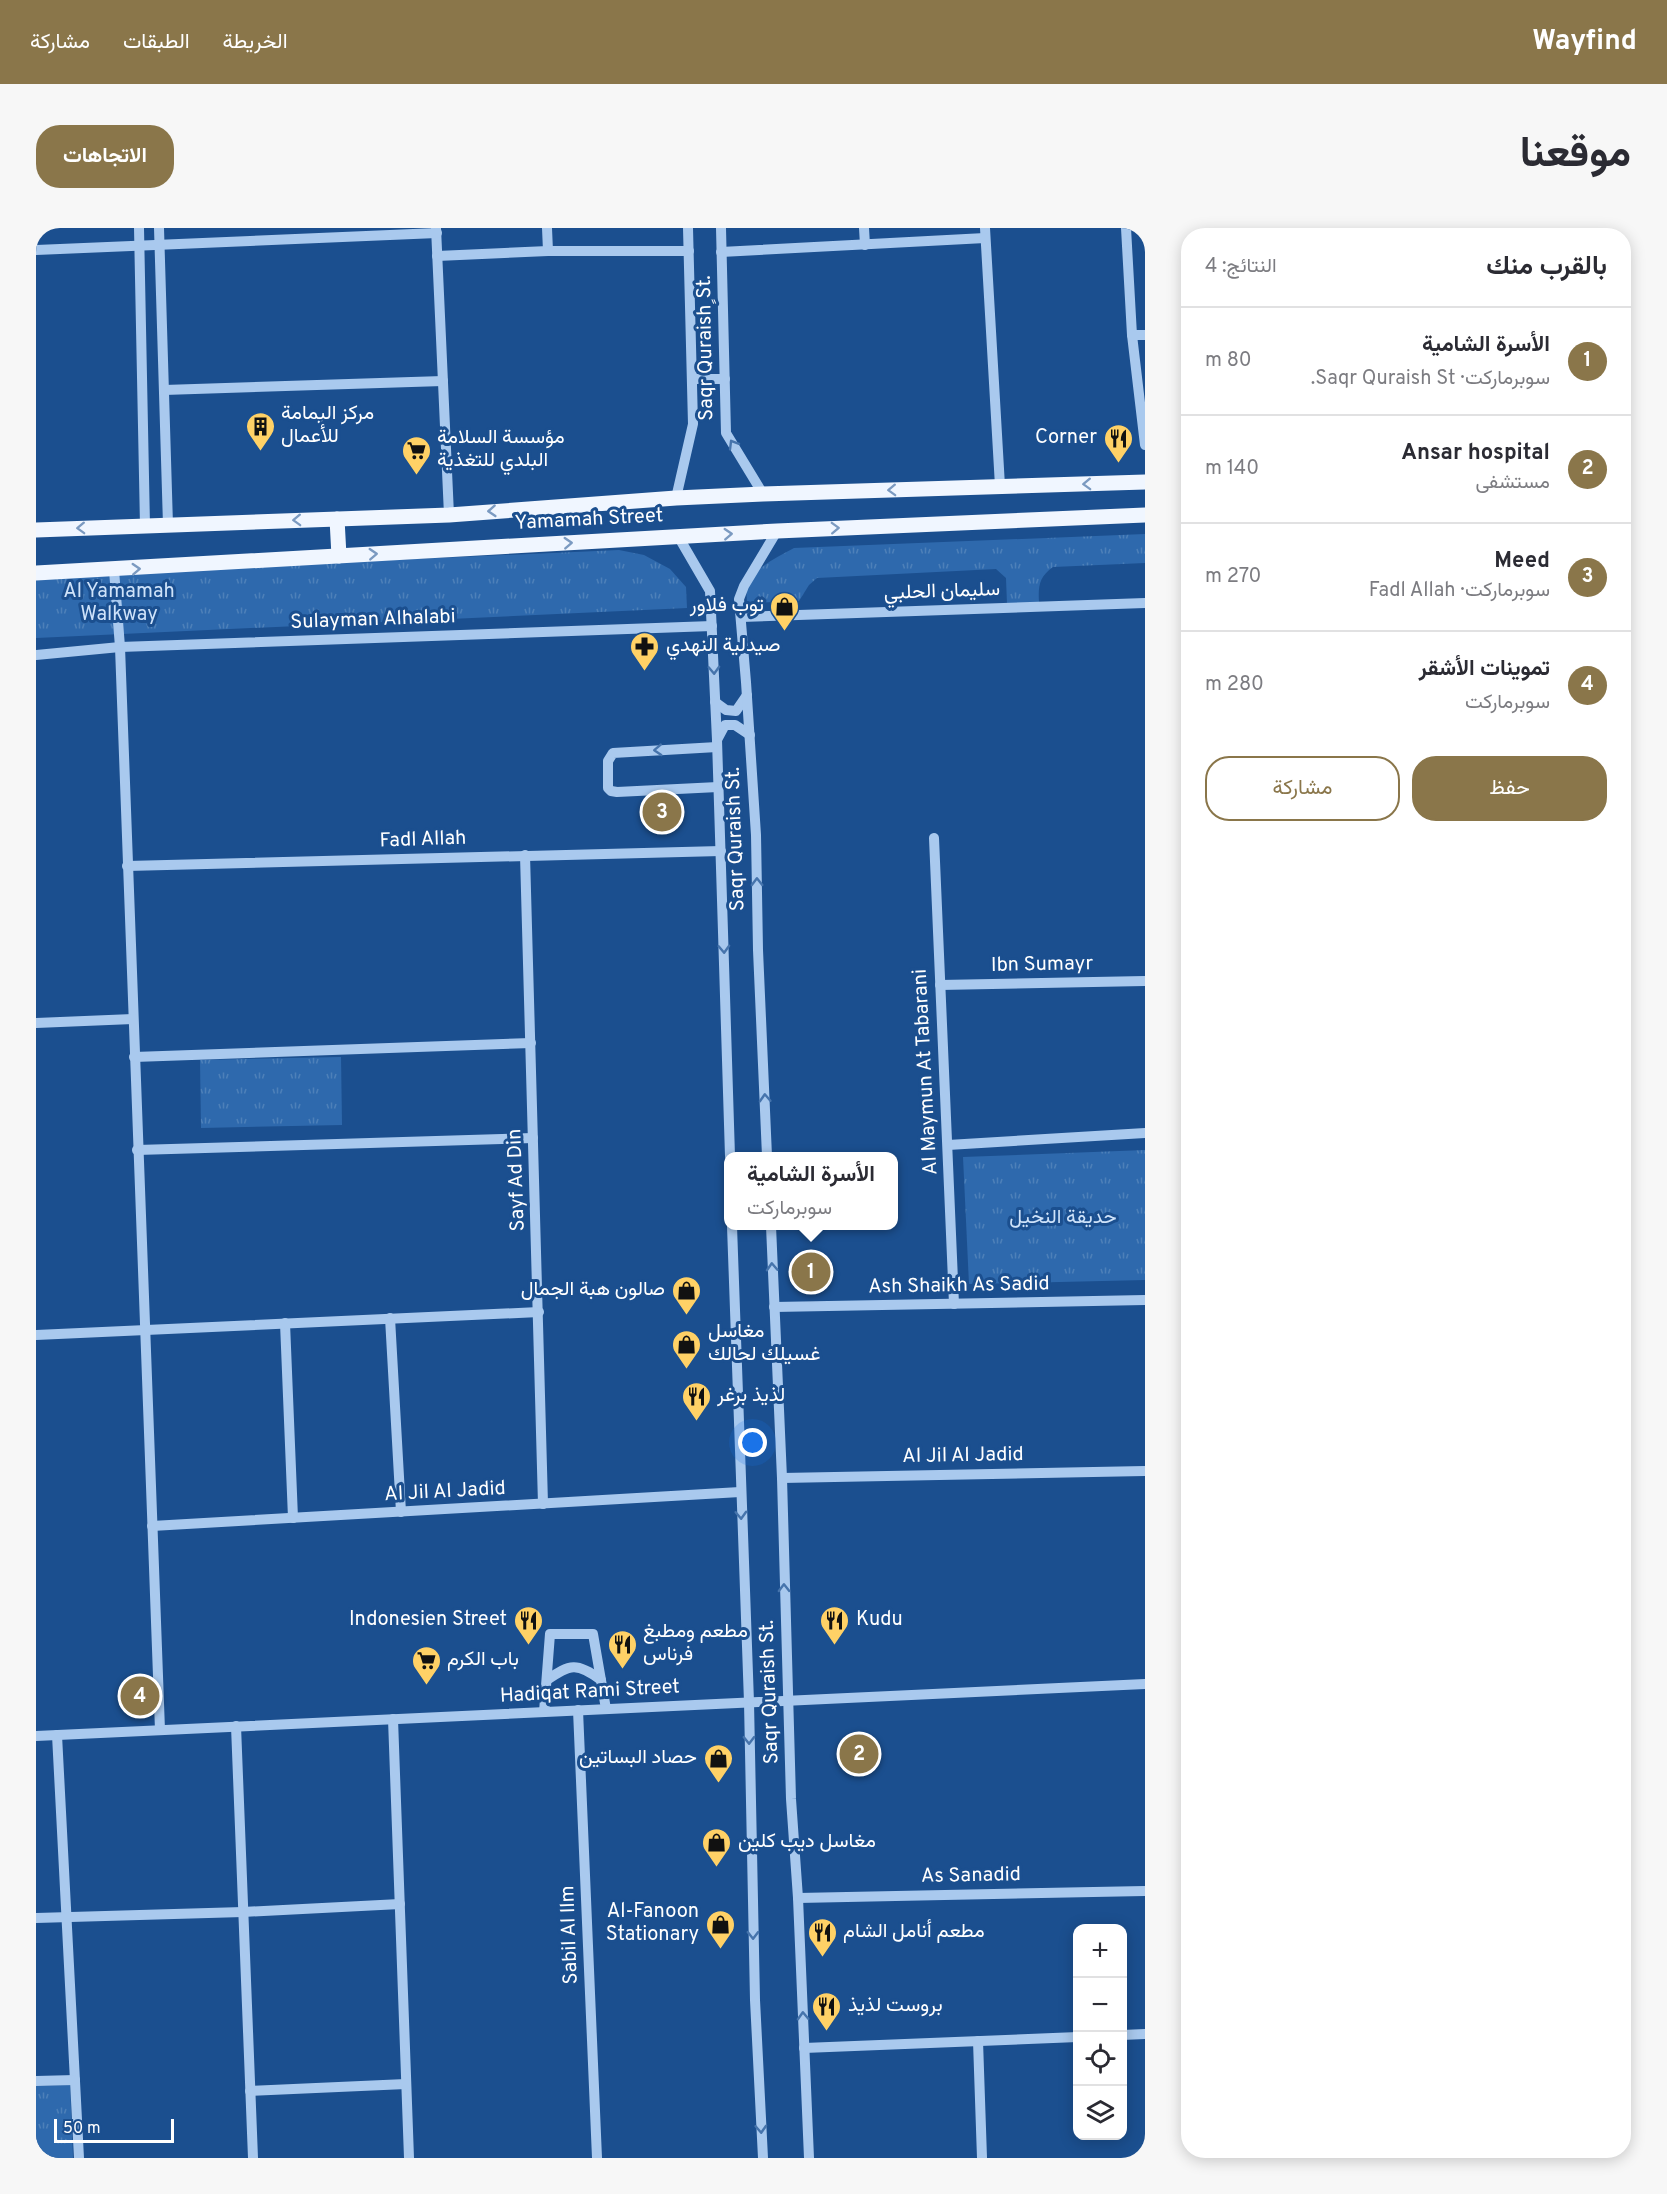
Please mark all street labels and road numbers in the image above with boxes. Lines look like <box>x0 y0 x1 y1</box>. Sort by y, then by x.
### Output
street label: Saqr Quraish ٍSt. <box>692 275 720 421</box>
street label: Yamamah Street <box>514 503 664 537</box>
street label: سليمان الحلبي <box>883 577 1001 609</box>
street label: Sulayman Alhalabi <box>290 604 456 636</box>
street label: Saqr Quraish St. <box>720 766 752 912</box>
street label: Fadl Allah <box>379 825 467 855</box>
street label: Ibn Sumayr <box>991 951 1094 979</box>
street label: Al Maymun At Tabarani <box>908 968 944 1176</box>
street label: Sayf Ad Din <box>502 1128 532 1232</box>
street label: Ash Shaikh As Sadid <box>868 1271 1050 1301</box>
street label: Al Jil Al Jadid <box>902 1442 1024 1470</box>
street label: Al Jil Al Jadid <box>384 1476 506 1508</box>
street label: Saqr Quraish St. <box>754 1619 786 1765</box>
street label: Hadiqat Rami Street <box>499 1674 681 1710</box>
street label: As Sanadid <box>921 1862 1021 1890</box>
street label: Sabil Al llm <box>555 1885 585 1985</box>

